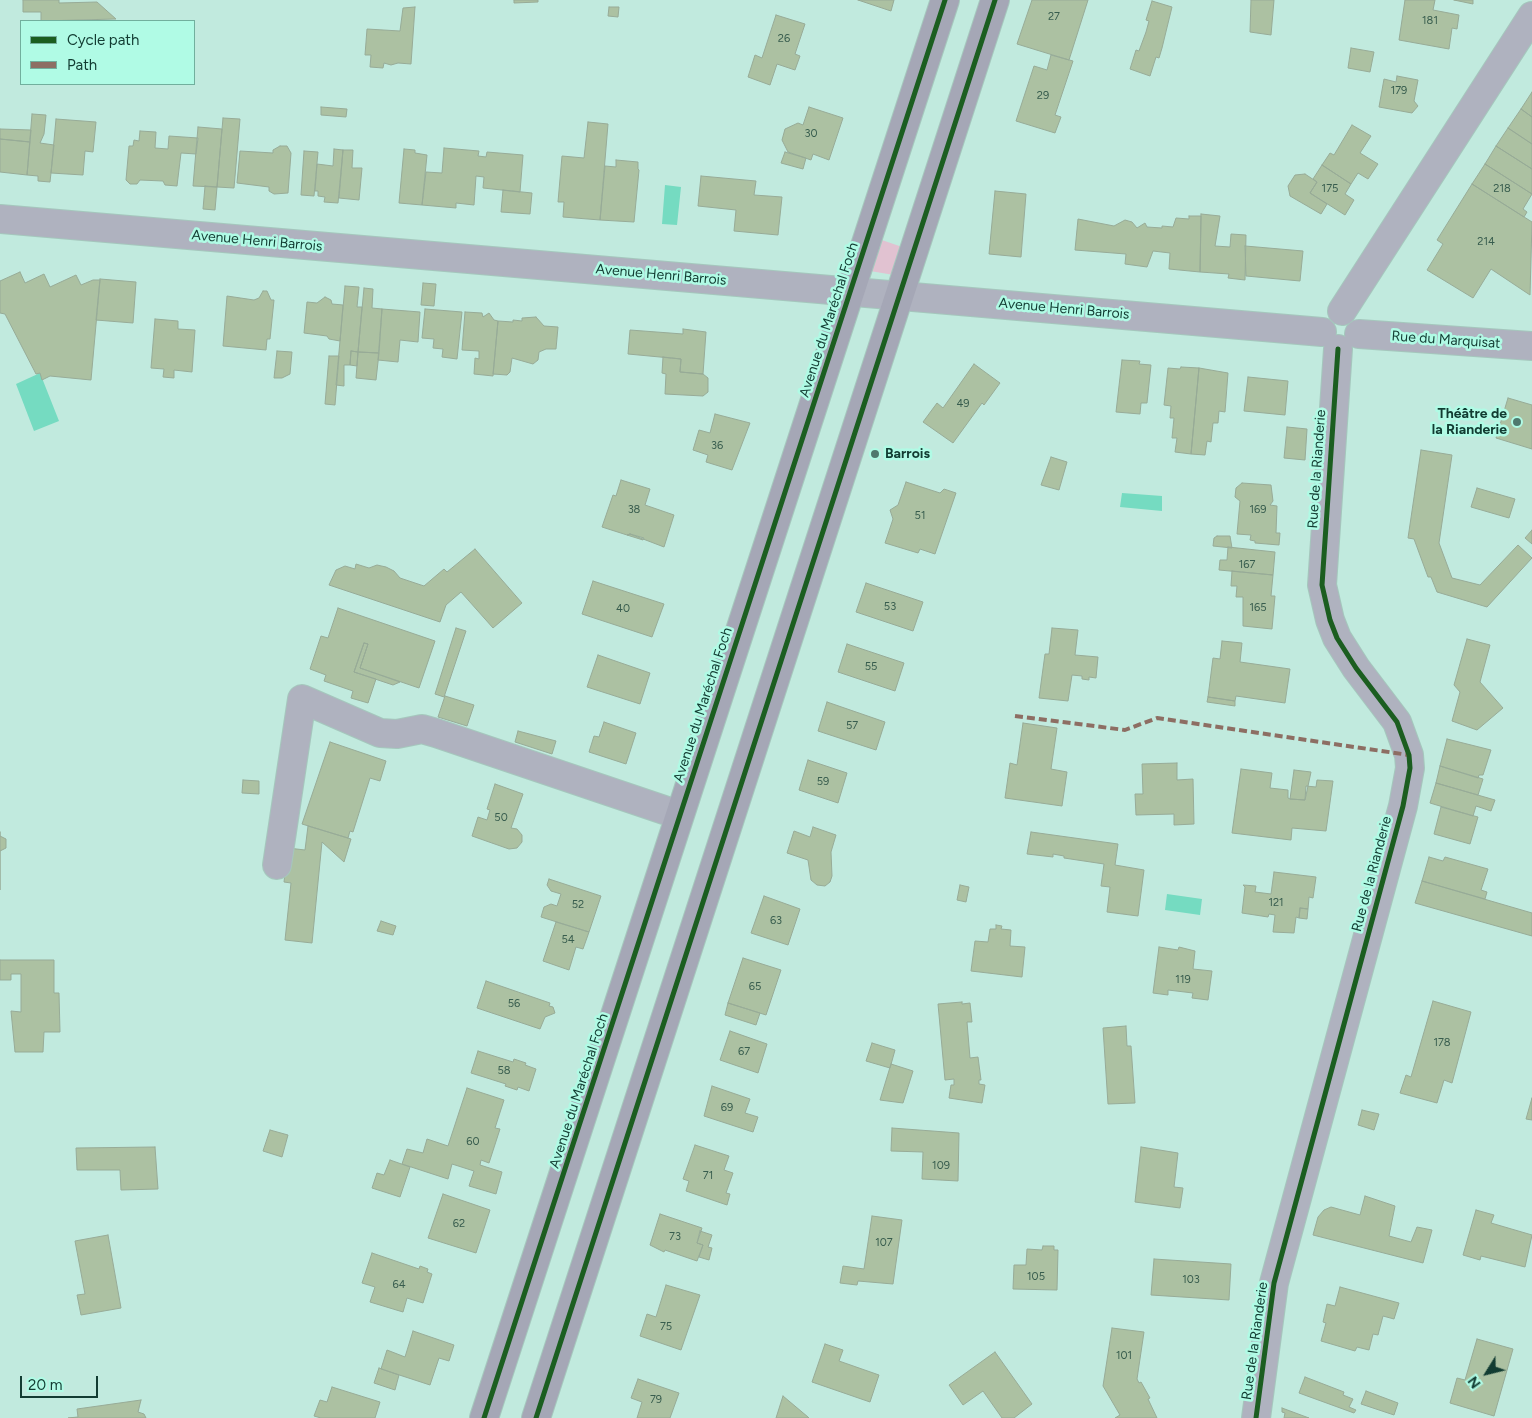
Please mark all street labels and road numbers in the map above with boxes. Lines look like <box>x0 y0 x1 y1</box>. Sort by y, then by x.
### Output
street label: Avenue Henri Barrois <box>191 227 323 255</box>
street label: Avenue du Maréchal Foch <box>796 240 862 400</box>
street label: Avenue Henri Barrois <box>595 261 727 289</box>
street label: Avenue Henri Barrois <box>998 295 1130 323</box>
street label: Rue du Marquisat <box>1391 328 1501 352</box>
street label: Rue de la Rianderie <box>1304 409 1330 529</box>
street label: Avenue du Maréchal Foch <box>670 625 736 785</box>
street label: Rue de la Rianderie <box>1348 814 1396 934</box>
street label: Avenue du Maréchal Foch <box>546 1011 612 1171</box>
street label: Rue de la Rianderie <box>1238 1281 1272 1401</box>

